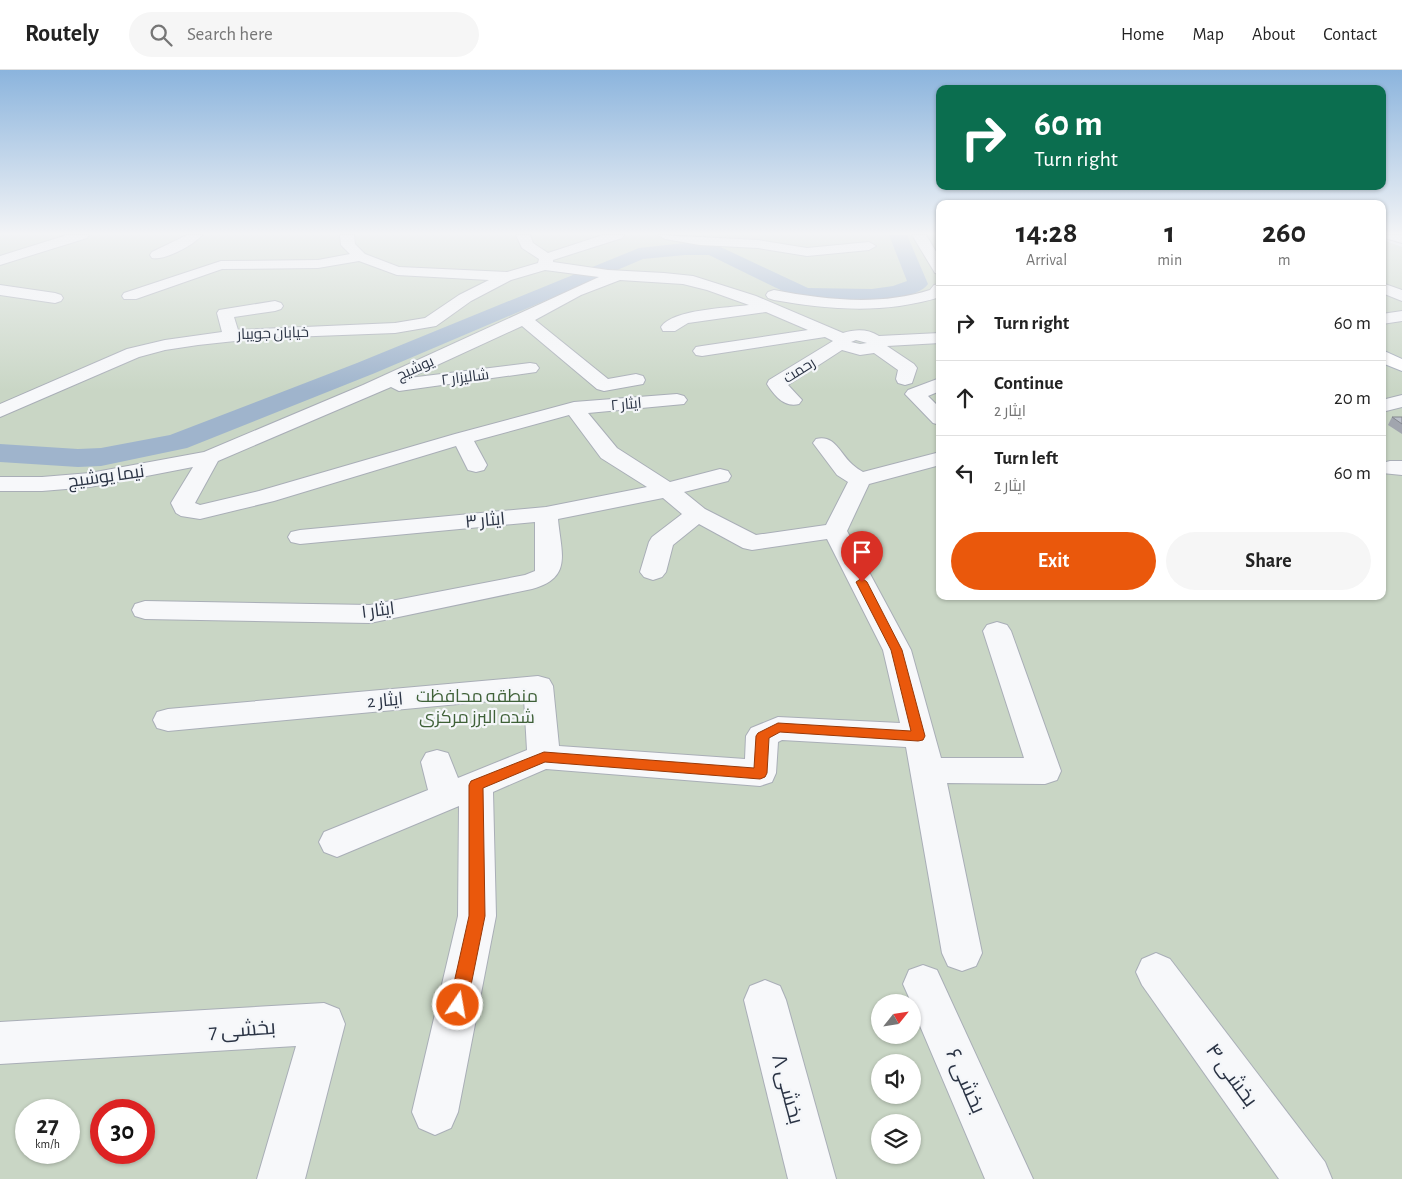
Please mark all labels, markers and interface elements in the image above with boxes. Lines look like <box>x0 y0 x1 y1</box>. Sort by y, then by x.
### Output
search box <box>129 12 479 57</box>
icon: search <box>147 21 175 49</box>
text: Routely <box>25 22 99 46</box>
text: Search here <box>187 25 273 44</box>
text: Home <box>1121 26 1164 44</box>
text: Map <box>1192 26 1224 44</box>
text: About <box>1252 26 1295 44</box>
text: Contact <box>1323 26 1377 44</box>
icon: right <box>951 105 1016 170</box>
text: 60 m <box>1034 107 1103 142</box>
text: Turn right <box>1034 148 1118 170</box>
text: 14:28 <box>1016 218 1077 248</box>
text: 1 <box>1164 218 1175 248</box>
text: 260 <box>1262 218 1306 248</box>
text: Arrival <box>1026 252 1067 268</box>
text: min <box>1157 252 1182 268</box>
text: m <box>1278 252 1291 268</box>
icon: right <box>951 309 979 337</box>
text: Turn right <box>994 314 1069 333</box>
text: 60 m <box>1334 314 1371 333</box>
street label: خیابان جویبار <box>236 325 309 344</box>
street label: یوشیج <box>394 353 437 386</box>
street label: رحمت <box>781 355 818 387</box>
street label: شالیزار ۲ <box>440 366 490 389</box>
text: Continue <box>994 374 1063 393</box>
icon: ahead <box>951 384 979 412</box>
text: 20 m <box>1334 389 1371 408</box>
street label: ایثار ۲ <box>610 395 642 414</box>
text: ایثار 2 <box>994 403 1026 419</box>
text: Turn left <box>994 449 1058 468</box>
icon: left <box>951 459 979 487</box>
street label: نیما یوشیج <box>67 462 146 493</box>
text: 60 m <box>1334 464 1371 483</box>
text: ایثار 2 <box>994 478 1026 494</box>
street label: ایثار ۳ <box>464 509 506 533</box>
pin <box>841 531 883 582</box>
button: Exit <box>951 532 1156 590</box>
button: Share <box>1166 532 1371 590</box>
icon: arrive <box>848 538 876 566</box>
street label: ایثار ۱ <box>360 599 396 623</box>
park label: منطقه محافظت شده البرز مرکزی <box>416 688 538 728</box>
street label: ایثار 2 <box>366 689 404 713</box>
position arrow <box>431 978 483 1030</box>
north arrow <box>871 994 921 1044</box>
map controls <box>871 994 921 1164</box>
street label: بخشی 7 <box>208 1017 276 1044</box>
street label: بخشی ۴ <box>1200 1040 1261 1112</box>
street label: بخشی ۶ <box>940 1046 989 1118</box>
street label: بخشی ۸ <box>766 1052 807 1127</box>
button: sound <box>871 1054 921 1104</box>
speed limit sign: 30 <box>90 1099 155 1164</box>
text: 27 <box>36 1113 59 1138</box>
button: layers <box>871 1114 921 1164</box>
text: km/h <box>35 1138 60 1150</box>

